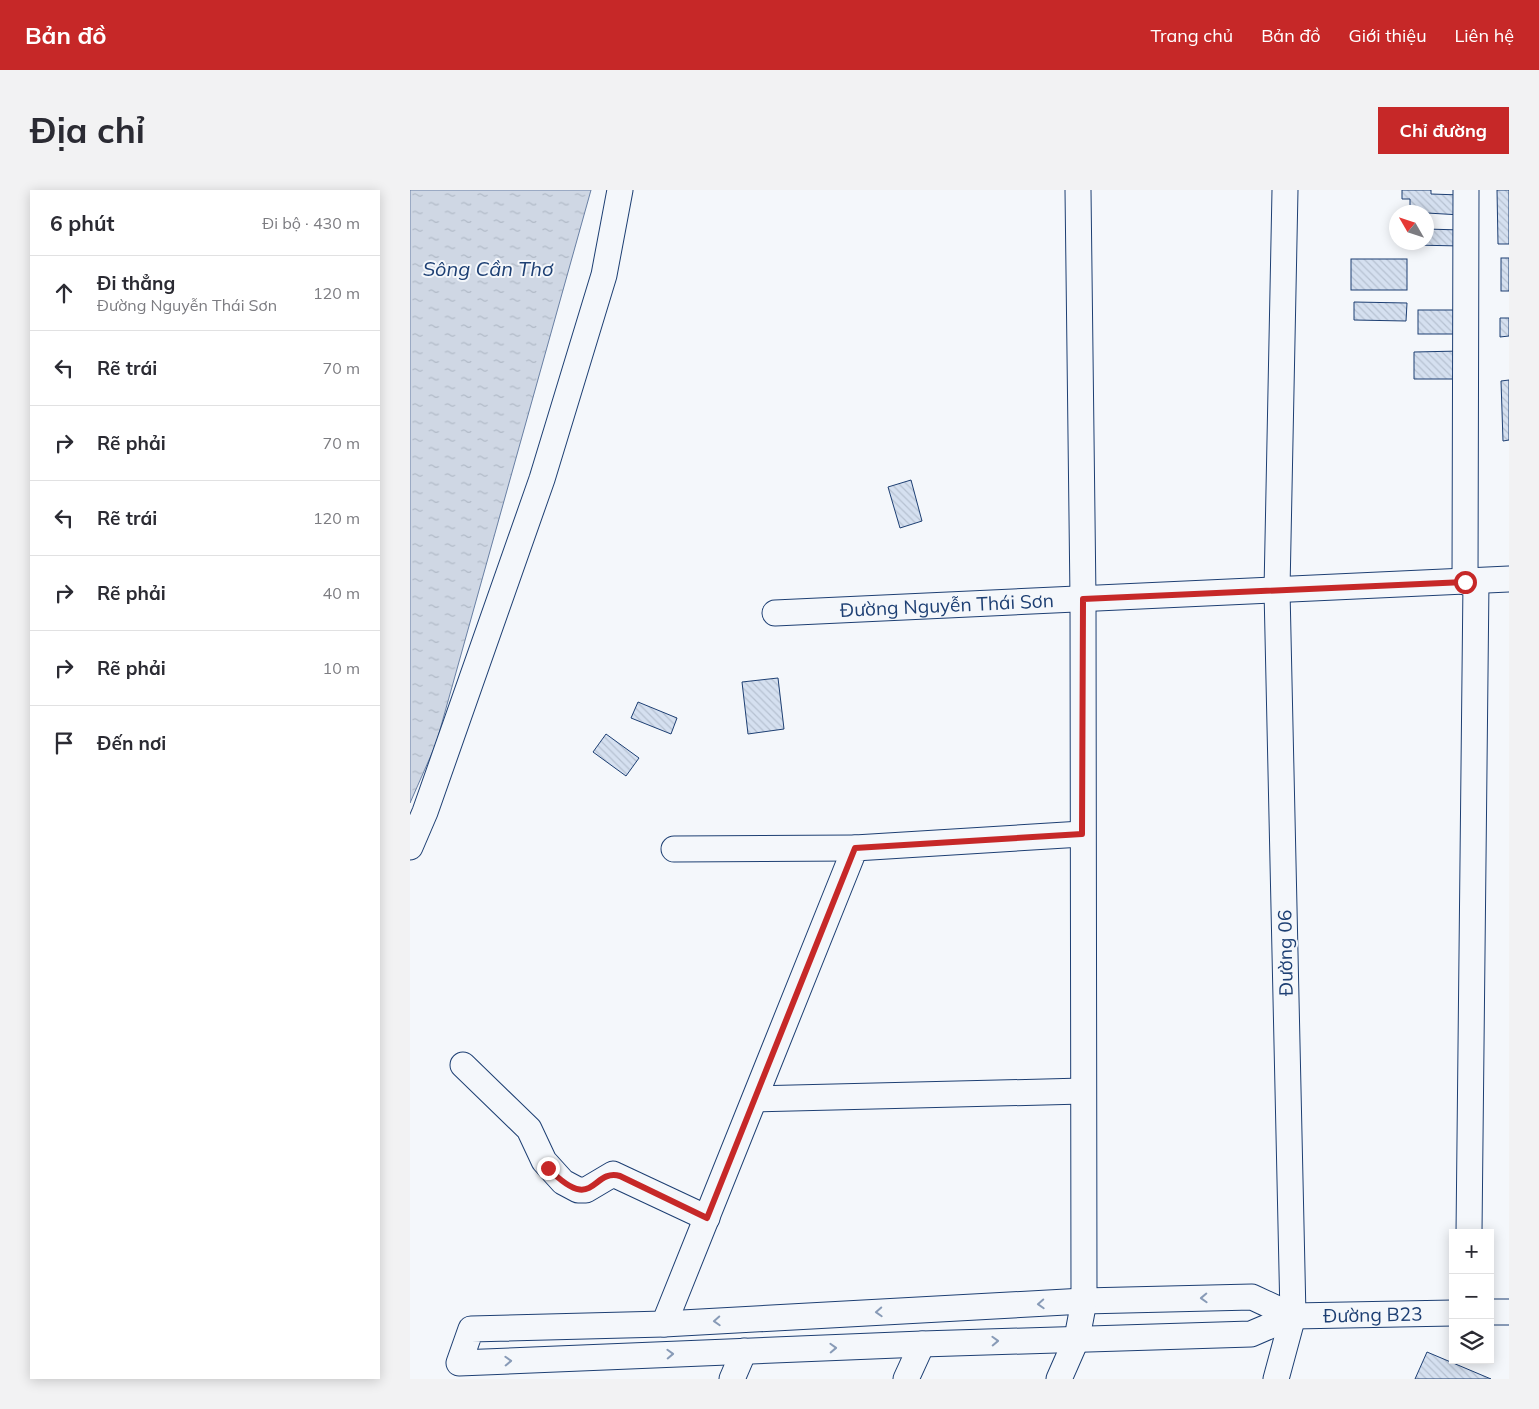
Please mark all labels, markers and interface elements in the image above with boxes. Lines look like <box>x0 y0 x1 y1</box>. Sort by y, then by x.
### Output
text: Bản đồ <box>25 20 107 50</box>
text: Trang chủ <box>1150 24 1233 47</box>
text: Bản đồ <box>1261 24 1321 47</box>
text: Giới thiệu <box>1349 24 1427 47</box>
text: Liên hệ <box>1455 24 1514 47</box>
button: Chỉ đường <box>1378 107 1509 154</box>
text: Địa chỉ <box>30 108 145 152</box>
north arrow <box>1389 205 1434 250</box>
text: 6 phút <box>50 210 115 236</box>
text: Đi bộ · 430 m <box>262 213 360 233</box>
water label: Sông Cần Thơ <box>423 256 554 281</box>
text: Đi thẳng <box>97 271 175 295</box>
icon: ahead <box>50 279 78 307</box>
text: 120 m <box>313 283 360 303</box>
text: Đường Nguyễn Thái Sơn <box>97 295 277 315</box>
icon: left <box>50 354 78 382</box>
text: Rẽ trái <box>97 356 157 380</box>
text: 70 m <box>323 358 360 378</box>
icon: right <box>50 429 78 457</box>
text: Rẽ phải <box>97 431 166 455</box>
text: 70 m <box>323 433 360 453</box>
icon: left <box>50 504 78 532</box>
text: Rẽ trái <box>97 506 157 530</box>
text: 120 m <box>313 508 360 528</box>
route start <box>1454 571 1477 594</box>
icon: right <box>50 579 78 607</box>
text: Rẽ phải <box>97 581 166 605</box>
text: 40 m <box>323 583 360 603</box>
street label: Đường Nguyễn Thái Sơn <box>839 588 1054 622</box>
icon: right <box>50 654 78 682</box>
text: Rẽ phải <box>97 656 166 680</box>
text: 10 m <box>323 658 360 678</box>
icon: arrive <box>50 729 78 757</box>
text: Đến nơi <box>97 731 166 755</box>
street label: Đường 06 <box>1272 910 1298 996</box>
route end <box>537 1157 560 1180</box>
map controls <box>1449 1229 1494 1364</box>
button: + <box>1449 1229 1494 1274</box>
button: − <box>1449 1274 1494 1319</box>
one-way arrow <box>1199 1293 1207 1303</box>
one-way arrow <box>1037 1298 1045 1309</box>
street label: Đường B23 <box>1323 1302 1423 1327</box>
one-way arrow <box>875 1307 883 1318</box>
one-way arrow <box>713 1316 720 1326</box>
button: layers <box>1449 1319 1494 1364</box>
one-way arrow <box>991 1336 999 1347</box>
one-way arrow <box>829 1342 837 1353</box>
one-way arrow <box>667 1349 675 1360</box>
one-way arrow <box>504 1355 512 1366</box>

